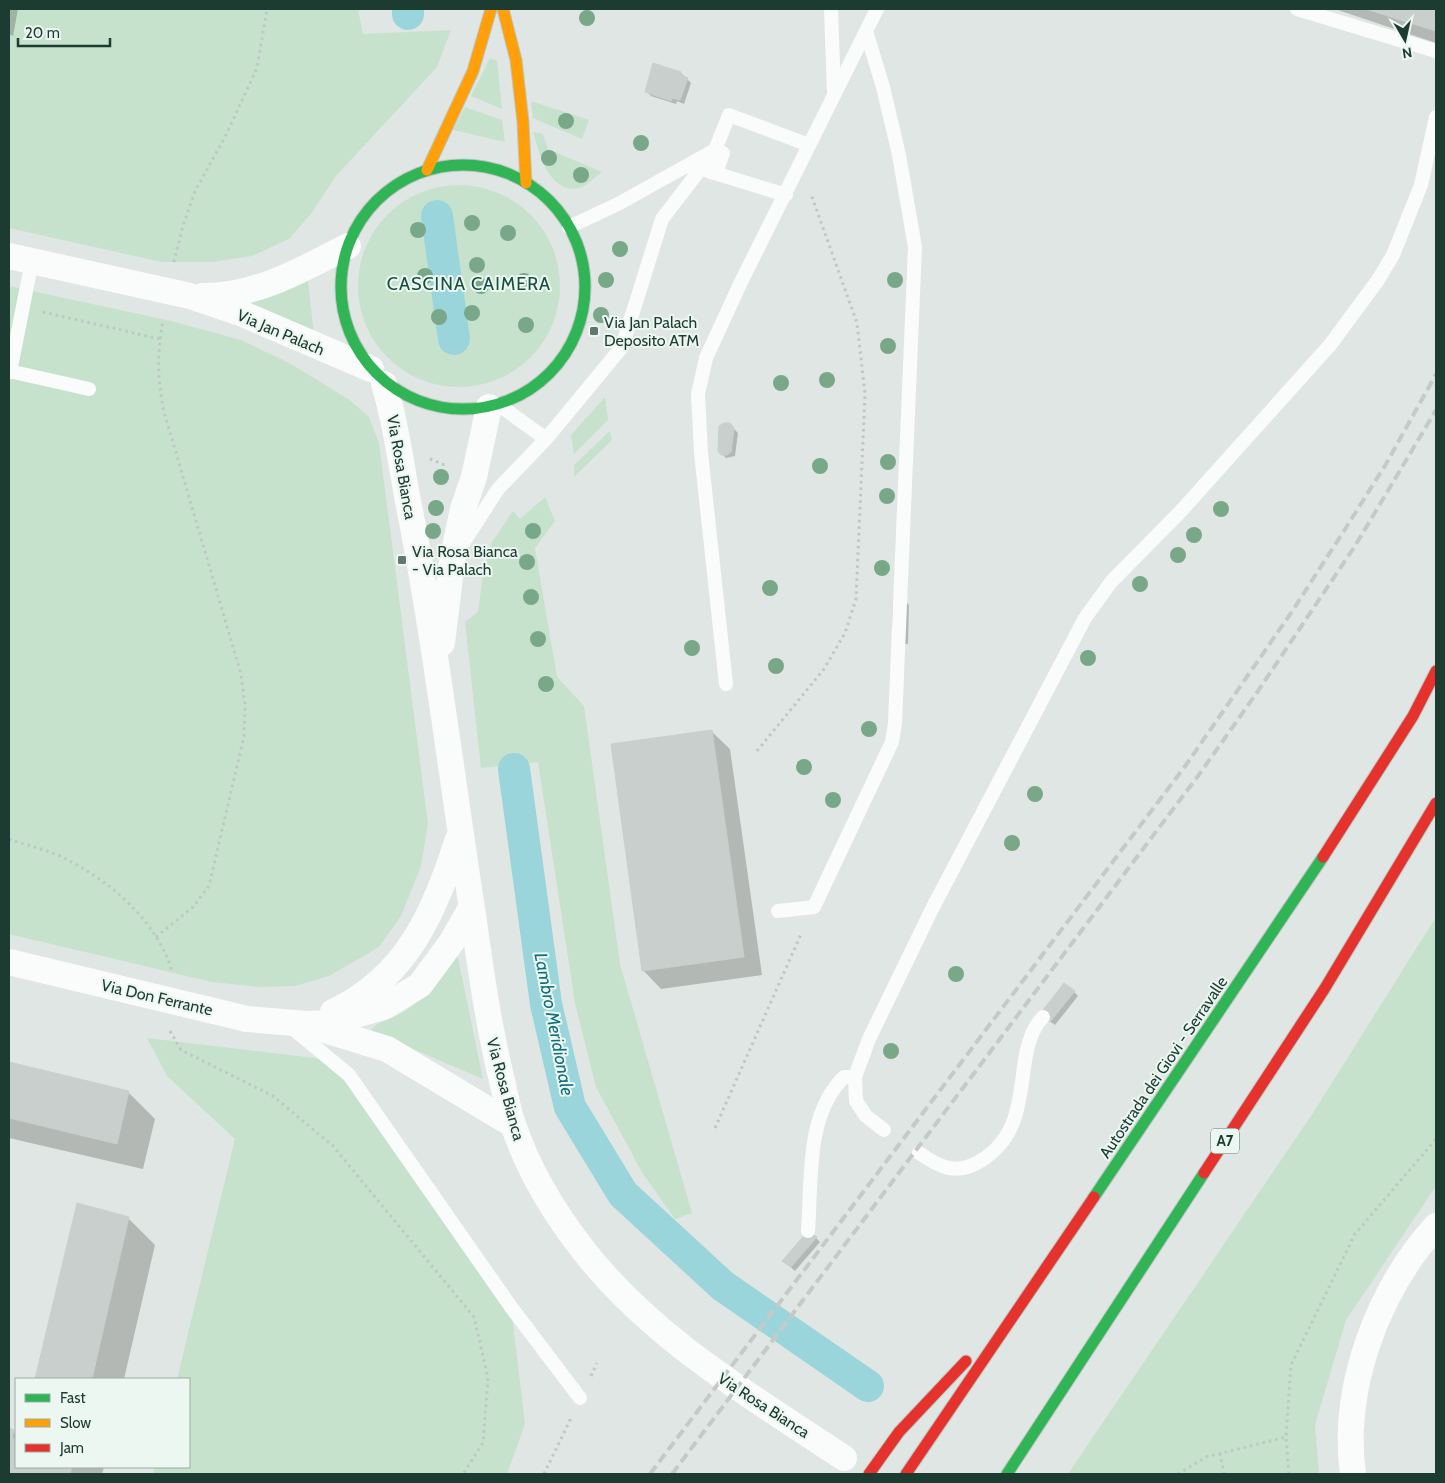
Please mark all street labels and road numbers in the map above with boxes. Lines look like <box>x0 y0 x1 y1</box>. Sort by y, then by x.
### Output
street label: Via Jan Palach <box>234 305 327 359</box>
street label: Via Rosa Bianca <box>383 413 420 521</box>
street label: Autostrada dei Giovi - Serravalle <box>1095 973 1231 1162</box>
street label: Via Don Ferrante <box>99 975 215 1020</box>
street label: Via Rosa Bianca <box>483 1036 528 1143</box>
road number: A7 <box>1211 1128 1239 1154</box>
street label: Via Rosa Bianca <box>714 1369 813 1442</box>

